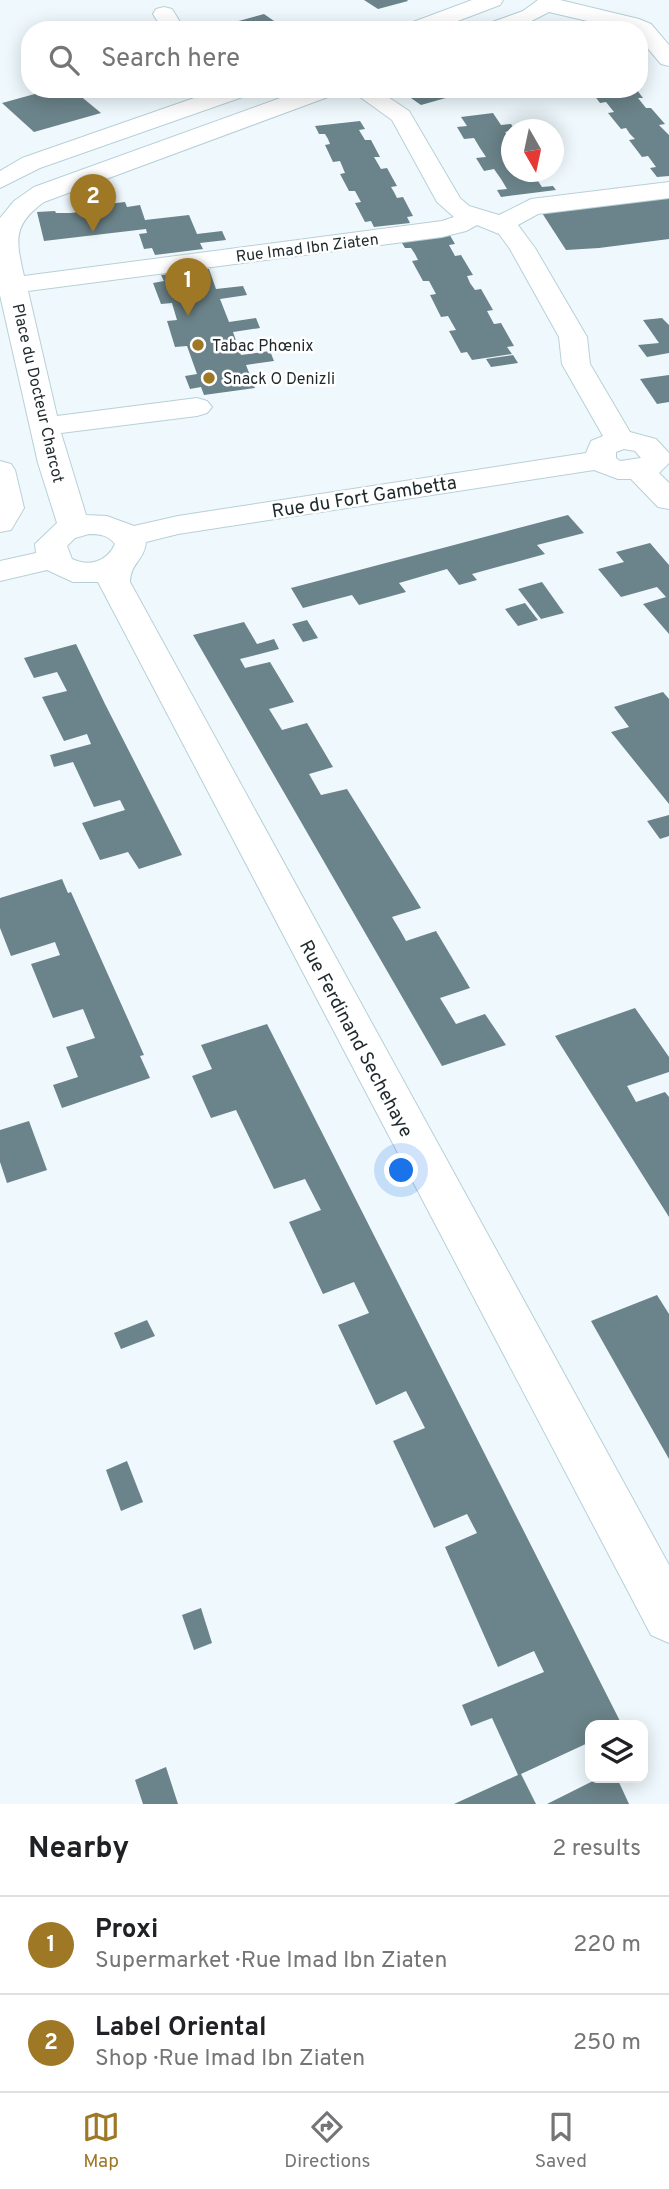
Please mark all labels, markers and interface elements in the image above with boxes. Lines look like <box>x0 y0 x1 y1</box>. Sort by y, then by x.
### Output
search box <box>21 21 648 98</box>
icon: search <box>45 41 83 79</box>
text: Search here <box>101 43 240 76</box>
north arrow <box>501 119 564 182</box>
pin: 2 <box>70 174 116 232</box>
street label: Rue Imad Ibn Ziaten <box>235 230 380 268</box>
pin: 1 <box>165 258 211 316</box>
street label: Place du Docteur Charcot <box>7 302 67 485</box>
marker: Tabac Phœnix <box>190 337 206 353</box>
place label: Tabac Phœnix <box>212 337 314 357</box>
marker: Snack O Denizli <box>201 370 217 386</box>
place label: Snack O Denizli <box>223 370 335 390</box>
street label: Rue du Fort Gambetta <box>270 472 458 524</box>
street label: Rue Ferdinand Sechehaye <box>293 936 417 1142</box>
your location <box>384 1153 418 1187</box>
map controls <box>585 1720 648 1783</box>
button: layers <box>585 1720 648 1783</box>
text: Nearby <box>28 1831 129 1868</box>
text: 2 results <box>552 1835 641 1864</box>
text: Proxi <box>95 1914 158 1947</box>
text: 1 <box>46 1931 56 1960</box>
text: 220 m <box>573 1931 641 1960</box>
text: Supermarket · Rue Imad Ibn Ziaten <box>95 1947 447 1976</box>
text: Label Oriental <box>95 2012 266 2045</box>
text: 2 <box>44 2029 58 2058</box>
text: 250 m <box>573 2029 641 2058</box>
text: Shop · Rue Imad Ibn Ziaten <box>95 2045 365 2074</box>
tab: Map <box>82 2108 120 2174</box>
tab: Directions <box>284 2108 371 2174</box>
tab: Saved <box>535 2108 587 2174</box>

